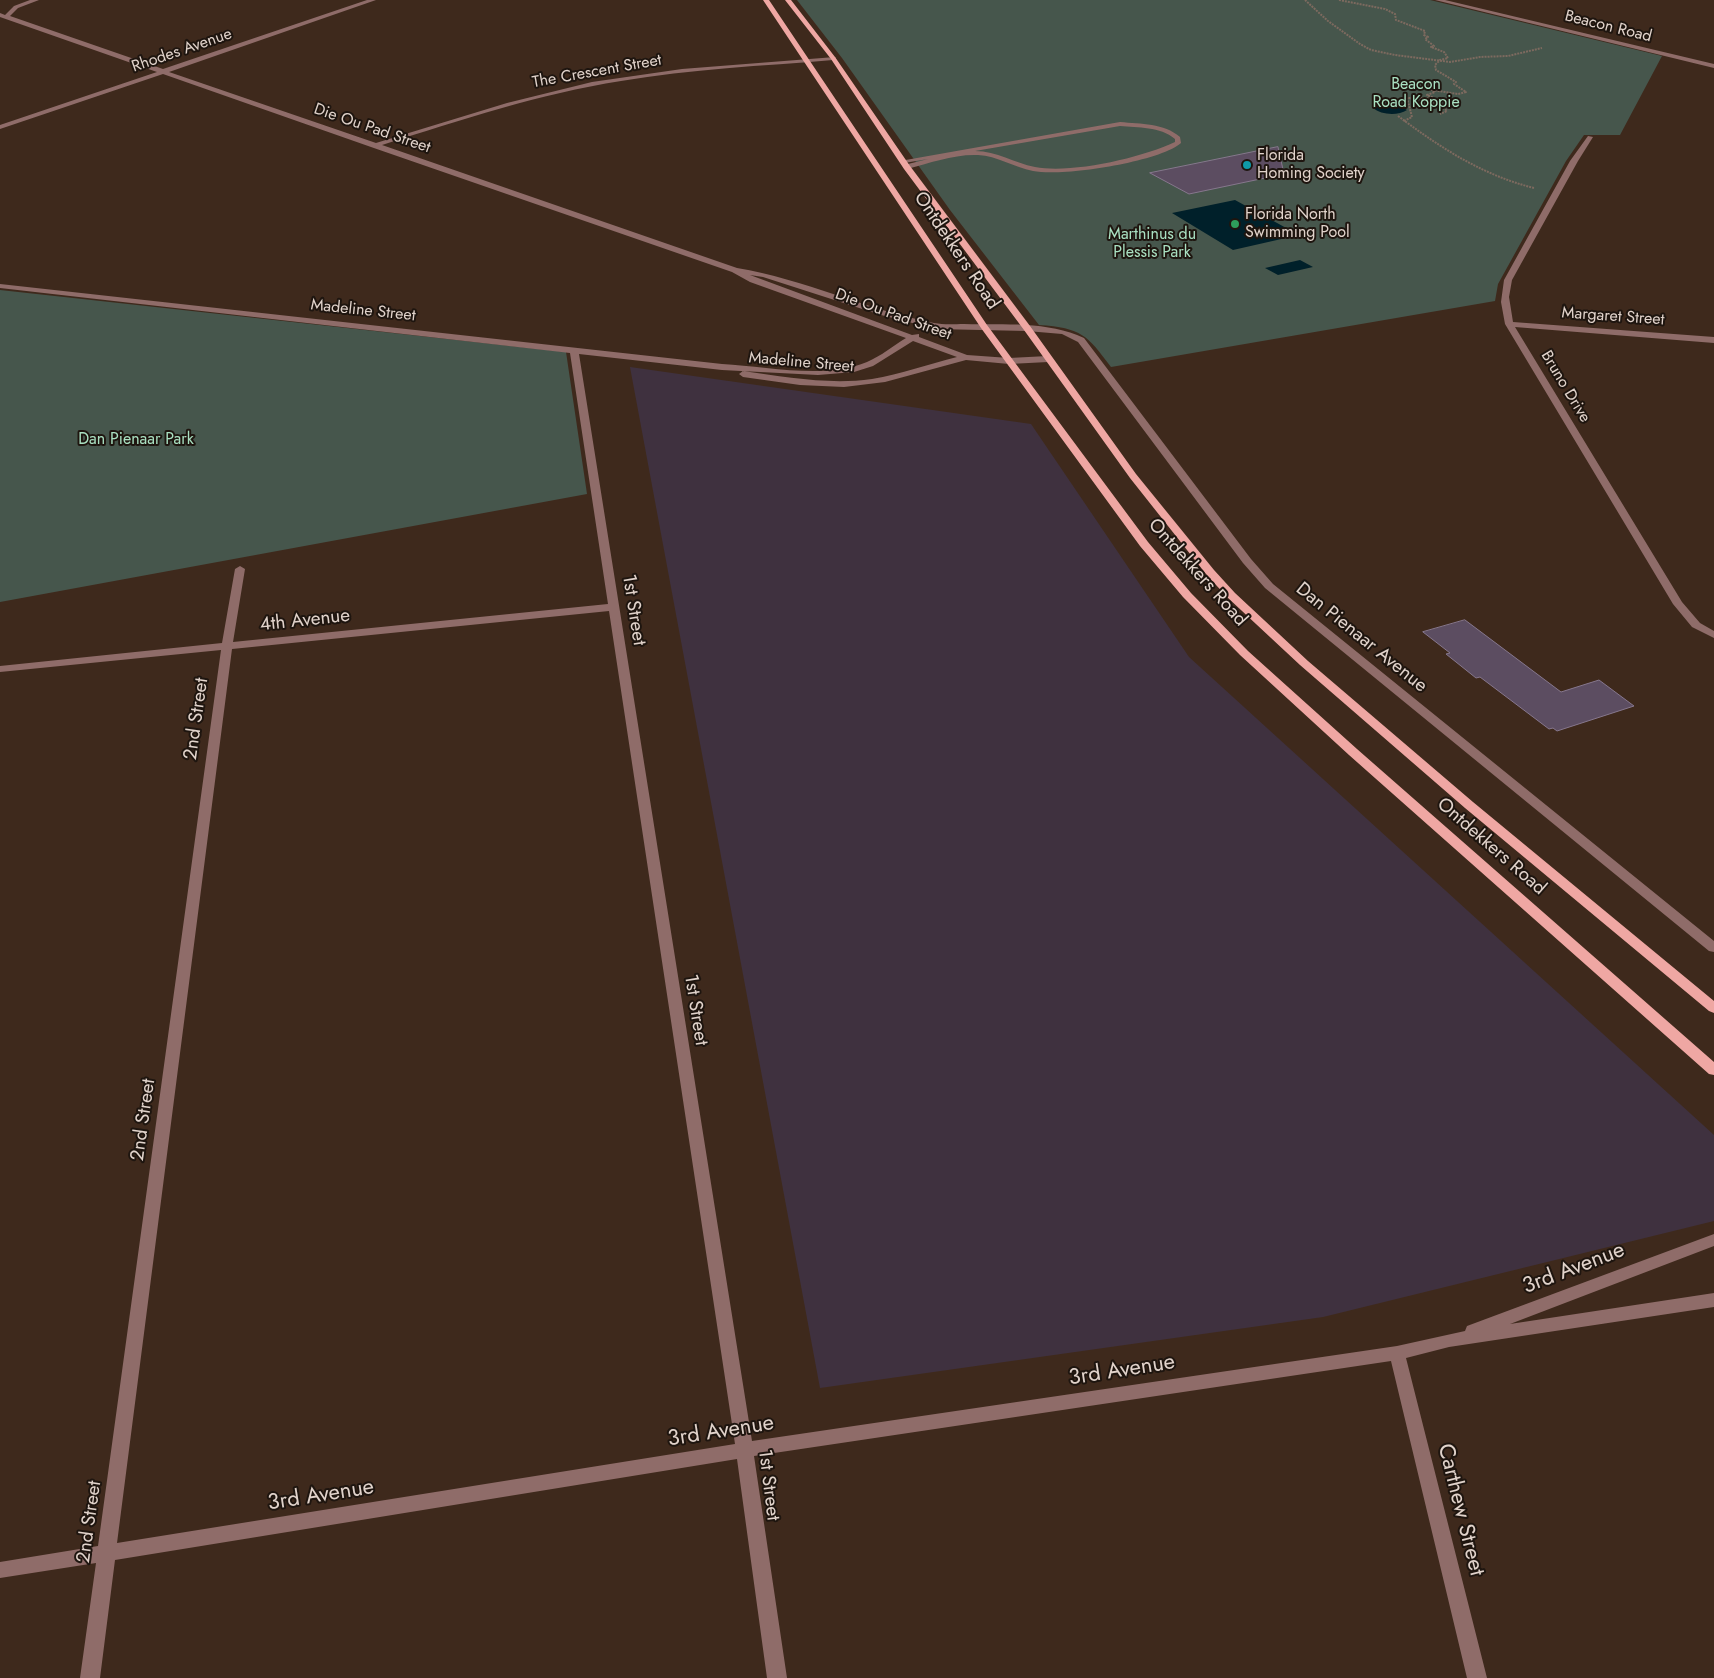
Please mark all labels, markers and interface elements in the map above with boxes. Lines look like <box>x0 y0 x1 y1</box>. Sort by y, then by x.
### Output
street label: Beacon Road <box>1563 7 1653 47</box>
street label: Rhodes Avenue <box>129 25 235 77</box>
street label: The Crescent Street <box>531 51 663 93</box>
park label: Beacon Road Koppie <box>1372 75 1460 113</box>
street label: Die Ou Pad Street <box>311 100 433 158</box>
place label: Florida Homing Society <box>1257 146 1365 184</box>
marker: Florida Homing Society <box>1241 159 1253 171</box>
street label: Ontdekkers Road <box>908 188 1004 314</box>
place label: Florida North Swimming Pool <box>1245 205 1350 243</box>
marker: Florida North Swimming Pool <box>1229 218 1241 230</box>
park label: Marthinus du Plessis Park <box>1108 225 1196 263</box>
street label: Die Ou Pad Street <box>832 285 954 345</box>
street label: Madeline Street <box>310 296 416 326</box>
street label: Margaret Street <box>1561 304 1665 330</box>
street label: Bruno Drive <box>1536 348 1594 426</box>
street label: Madeline Street <box>748 349 854 377</box>
park label: Dan Pienaar Park <box>78 430 194 450</box>
street label: Ontdekkers Road <box>1143 514 1251 632</box>
street label: 1st Street <box>616 573 650 647</box>
street label: Dan Pienaar Avenue <box>1291 578 1431 698</box>
street label: 4th Avenue <box>259 605 351 637</box>
street label: 2nd Street <box>180 676 214 762</box>
street label: Ontdekkers Road <box>1432 793 1550 901</box>
street label: 1st Street <box>678 973 712 1047</box>
street label: 2nd Street <box>127 1077 161 1163</box>
street label: 3rd Avenue <box>1519 1237 1629 1301</box>
street label: 3rd Avenue <box>1067 1350 1177 1392</box>
street label: 3rd Avenue <box>666 1411 776 1453</box>
street label: Carthew Street <box>1431 1441 1489 1579</box>
street label: 1st Street <box>752 1448 784 1522</box>
street label: 3rd Avenue <box>266 1475 376 1517</box>
street label: 2nd Street <box>73 1479 107 1565</box>

